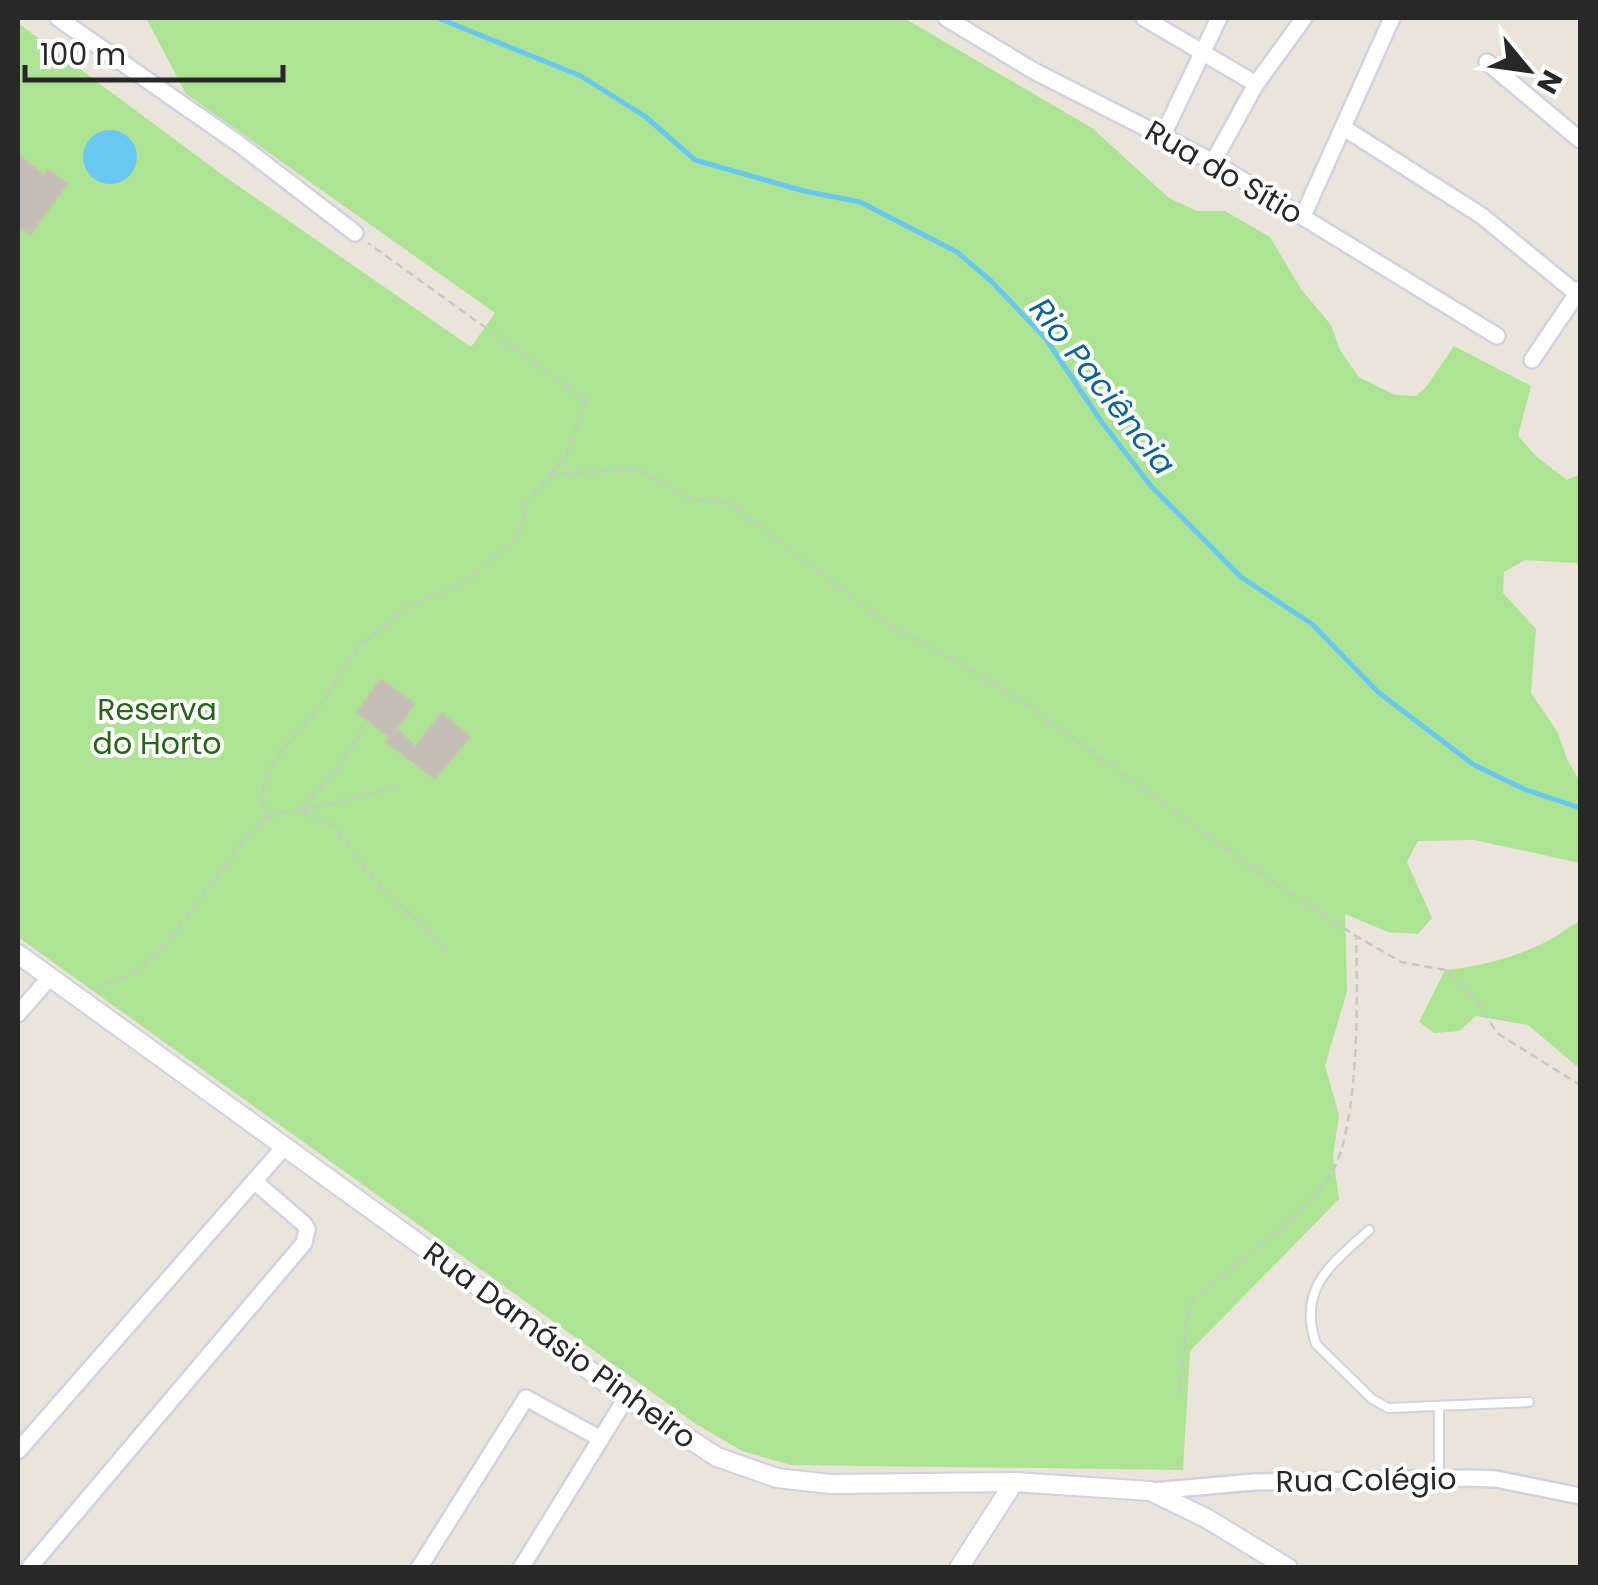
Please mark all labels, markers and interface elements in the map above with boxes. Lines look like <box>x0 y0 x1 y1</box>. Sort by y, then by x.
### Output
scale bar <box>25 20 282 82</box>
north arrow <box>1478 20 1578 120</box>
text: 100 m <box>40 33 126 76</box>
text: N <box>1527 63 1572 101</box>
street label: Rua do Sítio <box>1137 109 1311 235</box>
water label: Rio Paciência <box>1019 288 1187 484</box>
park label: Reserva do Horto <box>93 688 221 765</box>
street label: Rua Damásio Pinheiro <box>415 1231 705 1459</box>
street label: Rua Colégio <box>1275 1457 1457 1503</box>

